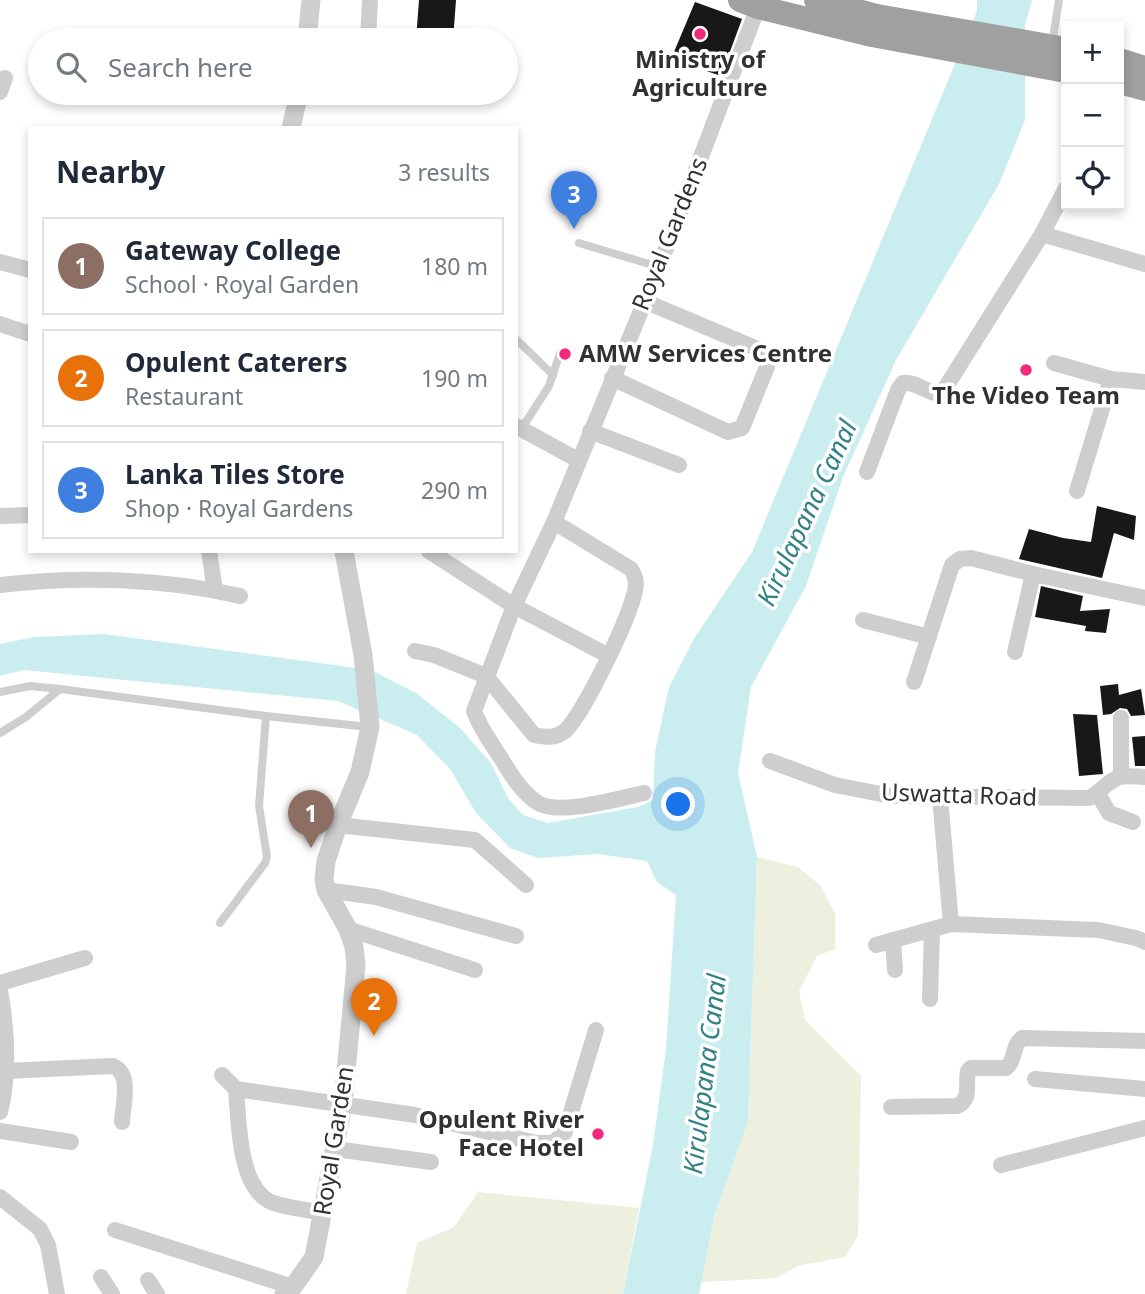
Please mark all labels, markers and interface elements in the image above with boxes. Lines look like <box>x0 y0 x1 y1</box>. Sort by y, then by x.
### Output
map controls <box>1061 21 1124 210</box>
button: + <box>1061 21 1124 84</box>
marker: Ministry of Agriculture <box>692 26 708 42</box>
search box <box>28 28 518 105</box>
place label: Ministry of Agriculture <box>632 42 768 103</box>
icon: search <box>52 48 90 86</box>
text: Search here <box>108 49 253 85</box>
button: − <box>1061 84 1124 147</box>
button: locate <box>1061 147 1124 210</box>
text: Nearby <box>56 151 165 192</box>
street label: Royal Gardens <box>623 152 714 315</box>
text: 3 results <box>398 156 490 188</box>
pin: 3 <box>551 171 597 229</box>
text: Gateway College <box>125 232 341 268</box>
text: 1 <box>74 250 88 282</box>
text: 180 m <box>421 250 488 282</box>
text: School · Royal Garden <box>125 268 359 300</box>
place label: AMW Services Centre <box>579 336 832 369</box>
text: Opulent Caterers <box>125 344 347 380</box>
marker: AMW Services Centre <box>557 346 573 362</box>
text: 2 <box>74 362 88 394</box>
text: 190 m <box>421 362 488 394</box>
marker: The Video Team <box>1018 362 1034 378</box>
place label: The Video Team <box>932 378 1120 411</box>
text: Restaurant <box>125 380 243 412</box>
water label: Kirulapana Canal <box>747 413 865 611</box>
text: Lanka Tiles Store <box>125 456 345 492</box>
text: 3 <box>74 474 88 506</box>
text: 290 m <box>421 474 488 506</box>
text: Shop · Royal Gardens <box>125 492 353 524</box>
street label: Uswatta Road <box>880 774 1038 813</box>
your location <box>661 787 695 821</box>
pin: 1 <box>288 790 334 848</box>
water label: Kirulapana Canal <box>674 971 734 1176</box>
pin: 2 <box>351 978 397 1036</box>
street label: Royal Garden <box>304 1064 361 1218</box>
place label: Opulent River Face Hotel <box>419 1102 584 1163</box>
marker: Opulent River Face Hotel <box>590 1126 606 1142</box>

